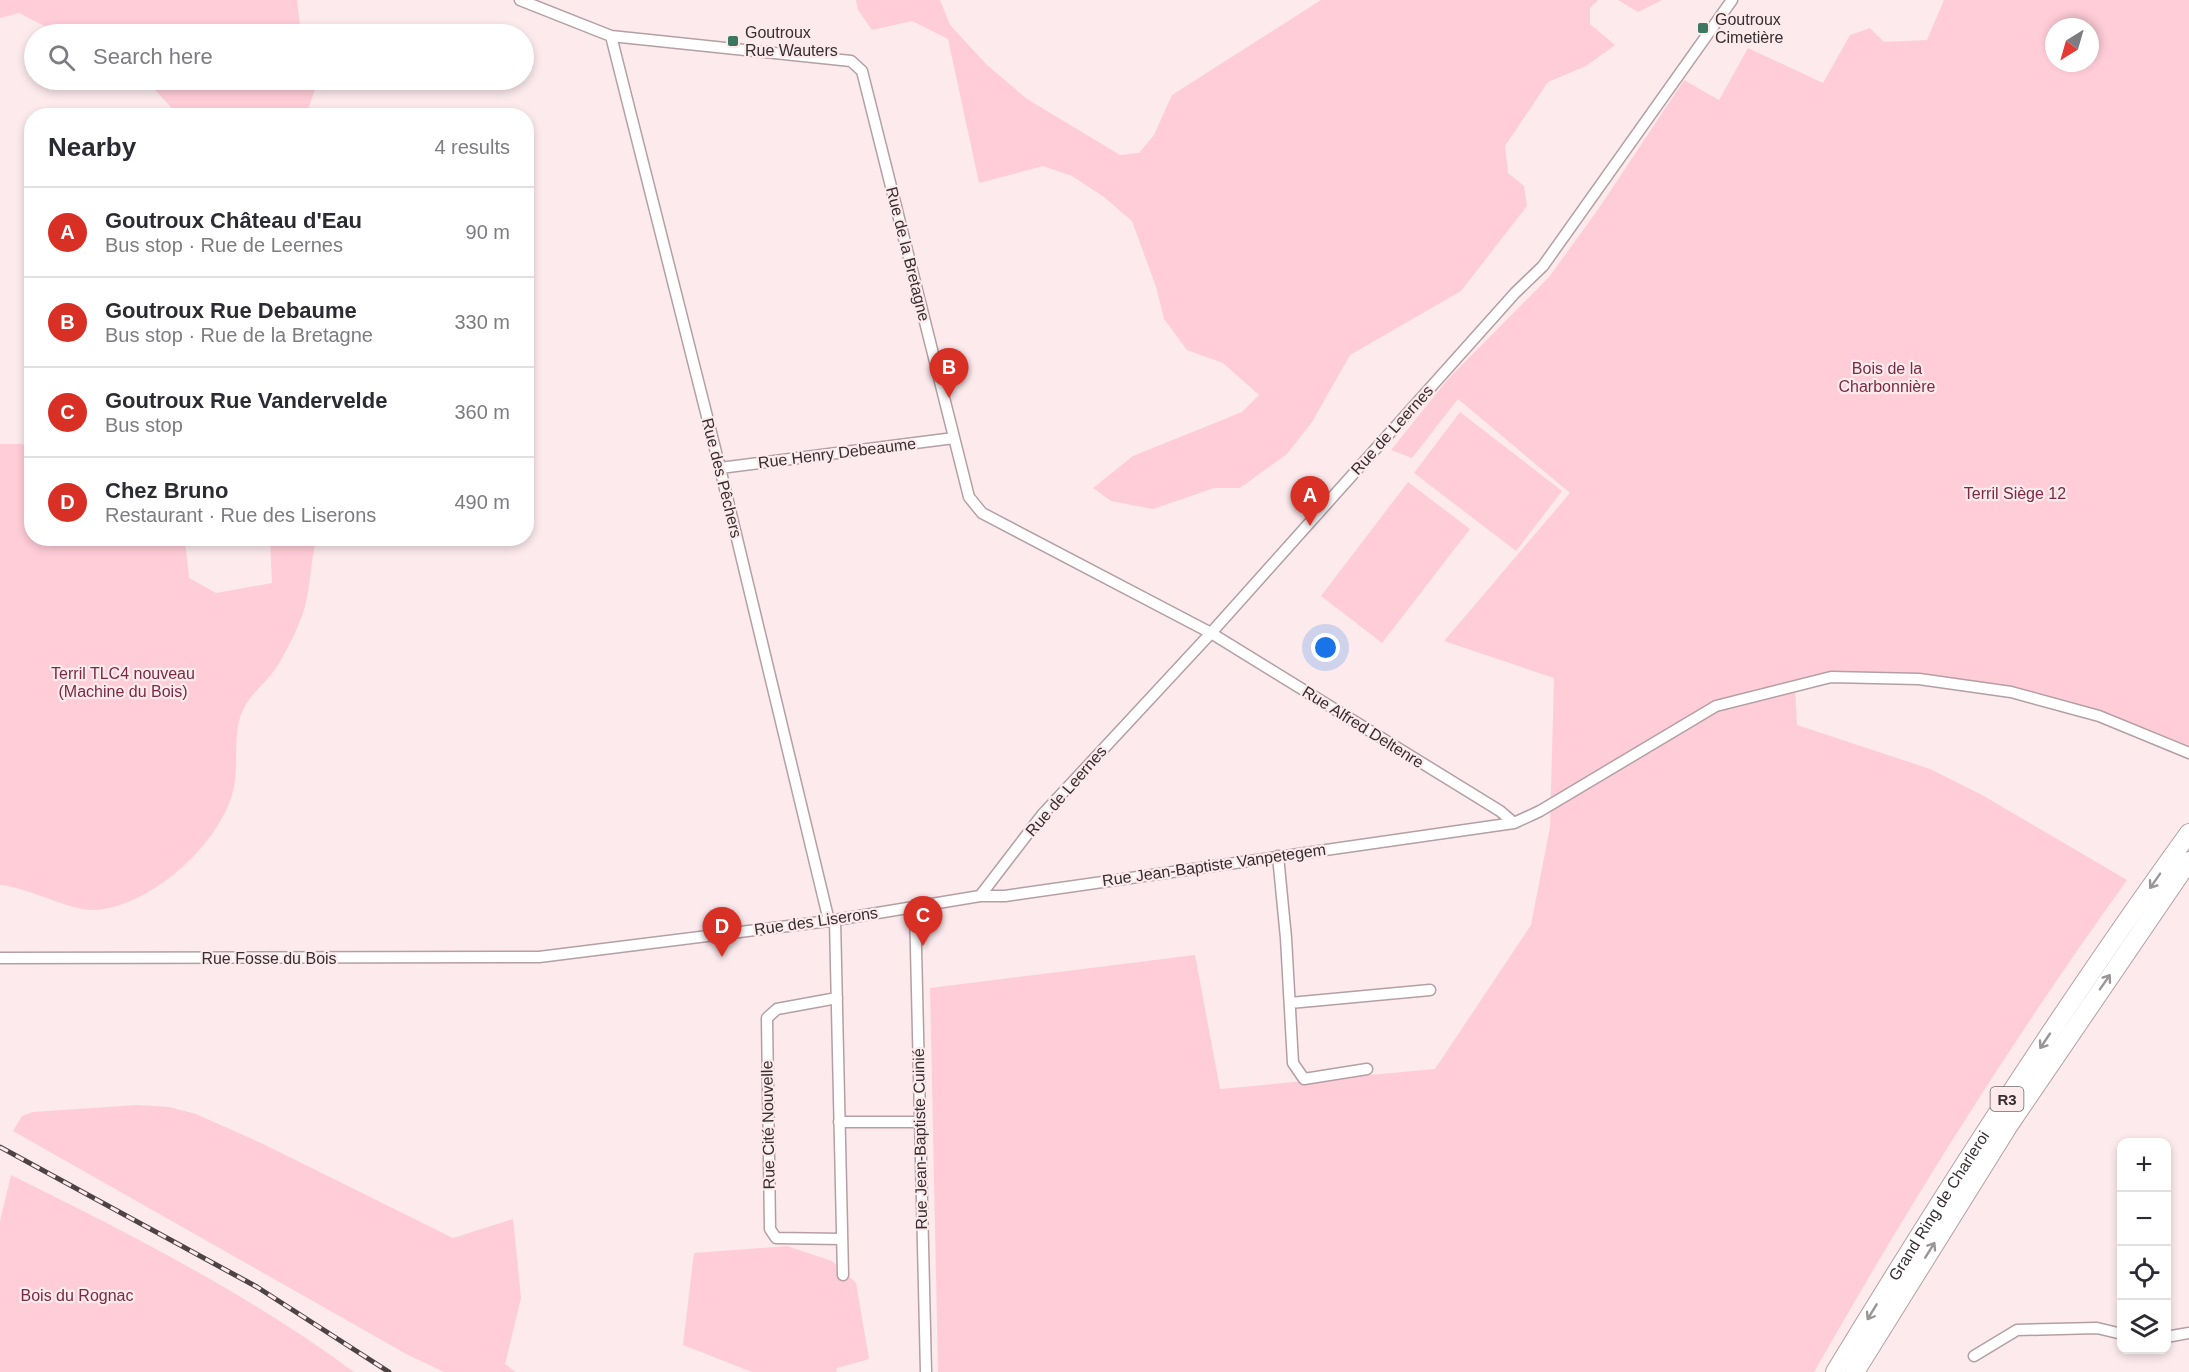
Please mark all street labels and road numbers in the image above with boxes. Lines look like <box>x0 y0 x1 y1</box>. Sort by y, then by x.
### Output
street label: Rue de la Bretagne <box>883 185 933 323</box>
street label: Rue de Leernes <box>1348 382 1436 478</box>
street label: Rue des Pêchers <box>699 416 745 540</box>
street label: Rue Henry Debeaume <box>757 435 917 471</box>
street label: Rue Alfred Deltenre <box>1299 683 1427 771</box>
street label: Rue de Leernes <box>1022 742 1110 840</box>
street label: Rue Jean-Baptiste Vanpetegem <box>1101 841 1327 889</box>
street label: Rue des Liserons <box>753 904 879 938</box>
street label: Rue Fosse du Bois <box>201 950 337 967</box>
street label: Rue Jean-Baptiste Cuinié <box>910 1048 930 1230</box>
street label: Rue Cité Nouvelle <box>758 1060 778 1190</box>
road number: R3 <box>1990 1087 2024 1111</box>
street label: Grand Ring de Charleroi <box>1885 1128 1992 1283</box>

